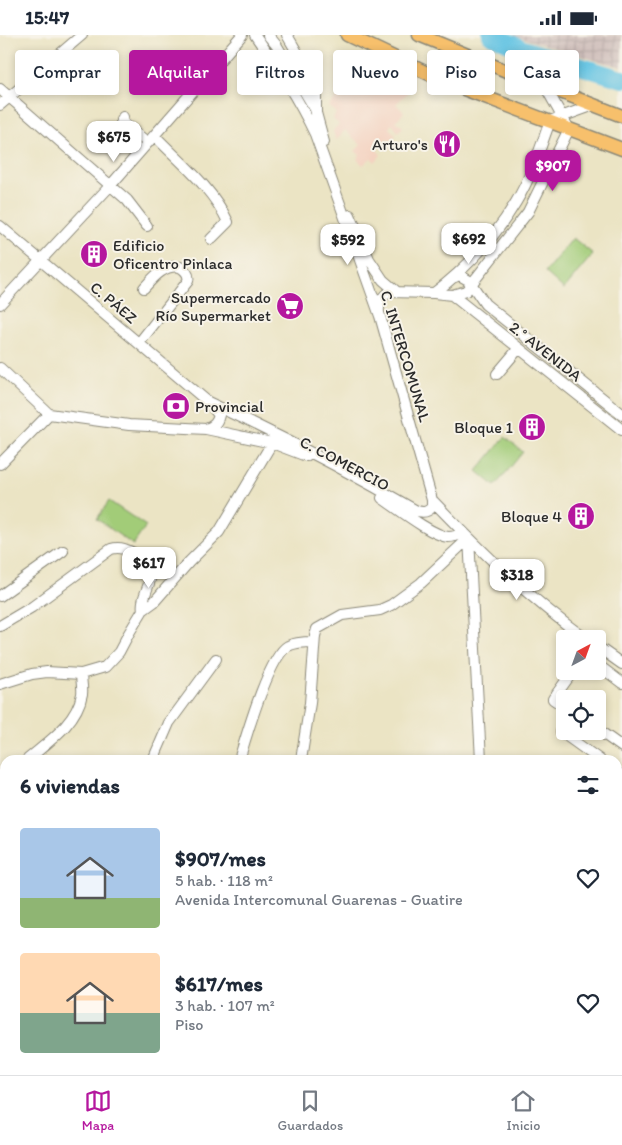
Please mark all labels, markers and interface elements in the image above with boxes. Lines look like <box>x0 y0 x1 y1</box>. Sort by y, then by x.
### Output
text: 15:47 <box>25 6 69 29</box>
chip: Comprar <box>15 50 119 95</box>
chip: Alquilar <box>129 50 227 95</box>
chip: Filtros <box>237 50 323 95</box>
chip: Nuevo <box>333 50 417 95</box>
chip: Piso <box>427 50 495 95</box>
chip: Casa <box>505 50 579 95</box>
pin: $675 <box>84 121 144 163</box>
text: $675 <box>98 127 130 146</box>
restaurant icon: Arturo's <box>432 129 462 159</box>
place label: Arturo's <box>372 135 428 154</box>
pin: $907 <box>523 149 583 192</box>
text: $907 <box>536 156 570 175</box>
pin: $592 <box>318 223 378 266</box>
pin: $692 <box>439 223 499 265</box>
text: $692 <box>452 229 486 248</box>
text: $592 <box>331 230 365 249</box>
place label: Edificio Oficentro Pinlaca <box>113 236 233 273</box>
building icon: Edificio Oficentro Pinlaca <box>79 239 109 269</box>
street label: C. PÁEZ <box>86 277 141 327</box>
place label: Supermercado Río Supermarket <box>156 288 271 325</box>
street label: C. INTERCOMUNAL <box>377 288 435 424</box>
supermarket icon: Supermercado Río Supermarket <box>275 291 305 321</box>
street label: 2.° AVENIDA <box>506 317 586 385</box>
bank icon: Provincial <box>161 391 191 421</box>
place label: Provincial <box>195 397 264 416</box>
building icon: Bloque 1 <box>517 412 547 442</box>
place label: Bloque 1 <box>454 418 514 437</box>
street label: C. COMERCIO <box>297 432 393 495</box>
building icon: Bloque 4 <box>566 501 596 531</box>
place label: Bloque 4 <box>501 507 562 526</box>
pin: $617 <box>119 547 179 589</box>
text: $617 <box>133 553 165 572</box>
pin: $318 <box>487 559 547 601</box>
text: $318 <box>500 565 534 584</box>
north arrow <box>556 630 606 680</box>
map controls <box>556 630 606 740</box>
button: locate <box>556 690 606 740</box>
icon: filters <box>574 771 602 799</box>
text: 6 viviendas <box>20 773 120 798</box>
text: $907/mes <box>175 846 266 871</box>
icon: home <box>60 848 120 908</box>
icon: heart <box>574 864 602 892</box>
text: 5 hab. · 118 m² <box>175 871 273 890</box>
text: Avenida Intercomunal Guarenas - Guatire <box>175 890 463 909</box>
text: $617/mes <box>175 971 263 996</box>
icon: home <box>60 973 120 1033</box>
icon: heart <box>574 989 602 1017</box>
text: 3 hab. · 107 m² <box>175 996 275 1015</box>
text: Piso <box>175 1015 203 1034</box>
tab: Mapa <box>82 1087 114 1134</box>
tab: Guardados <box>278 1087 343 1134</box>
tab: Inicio <box>507 1087 540 1134</box>

